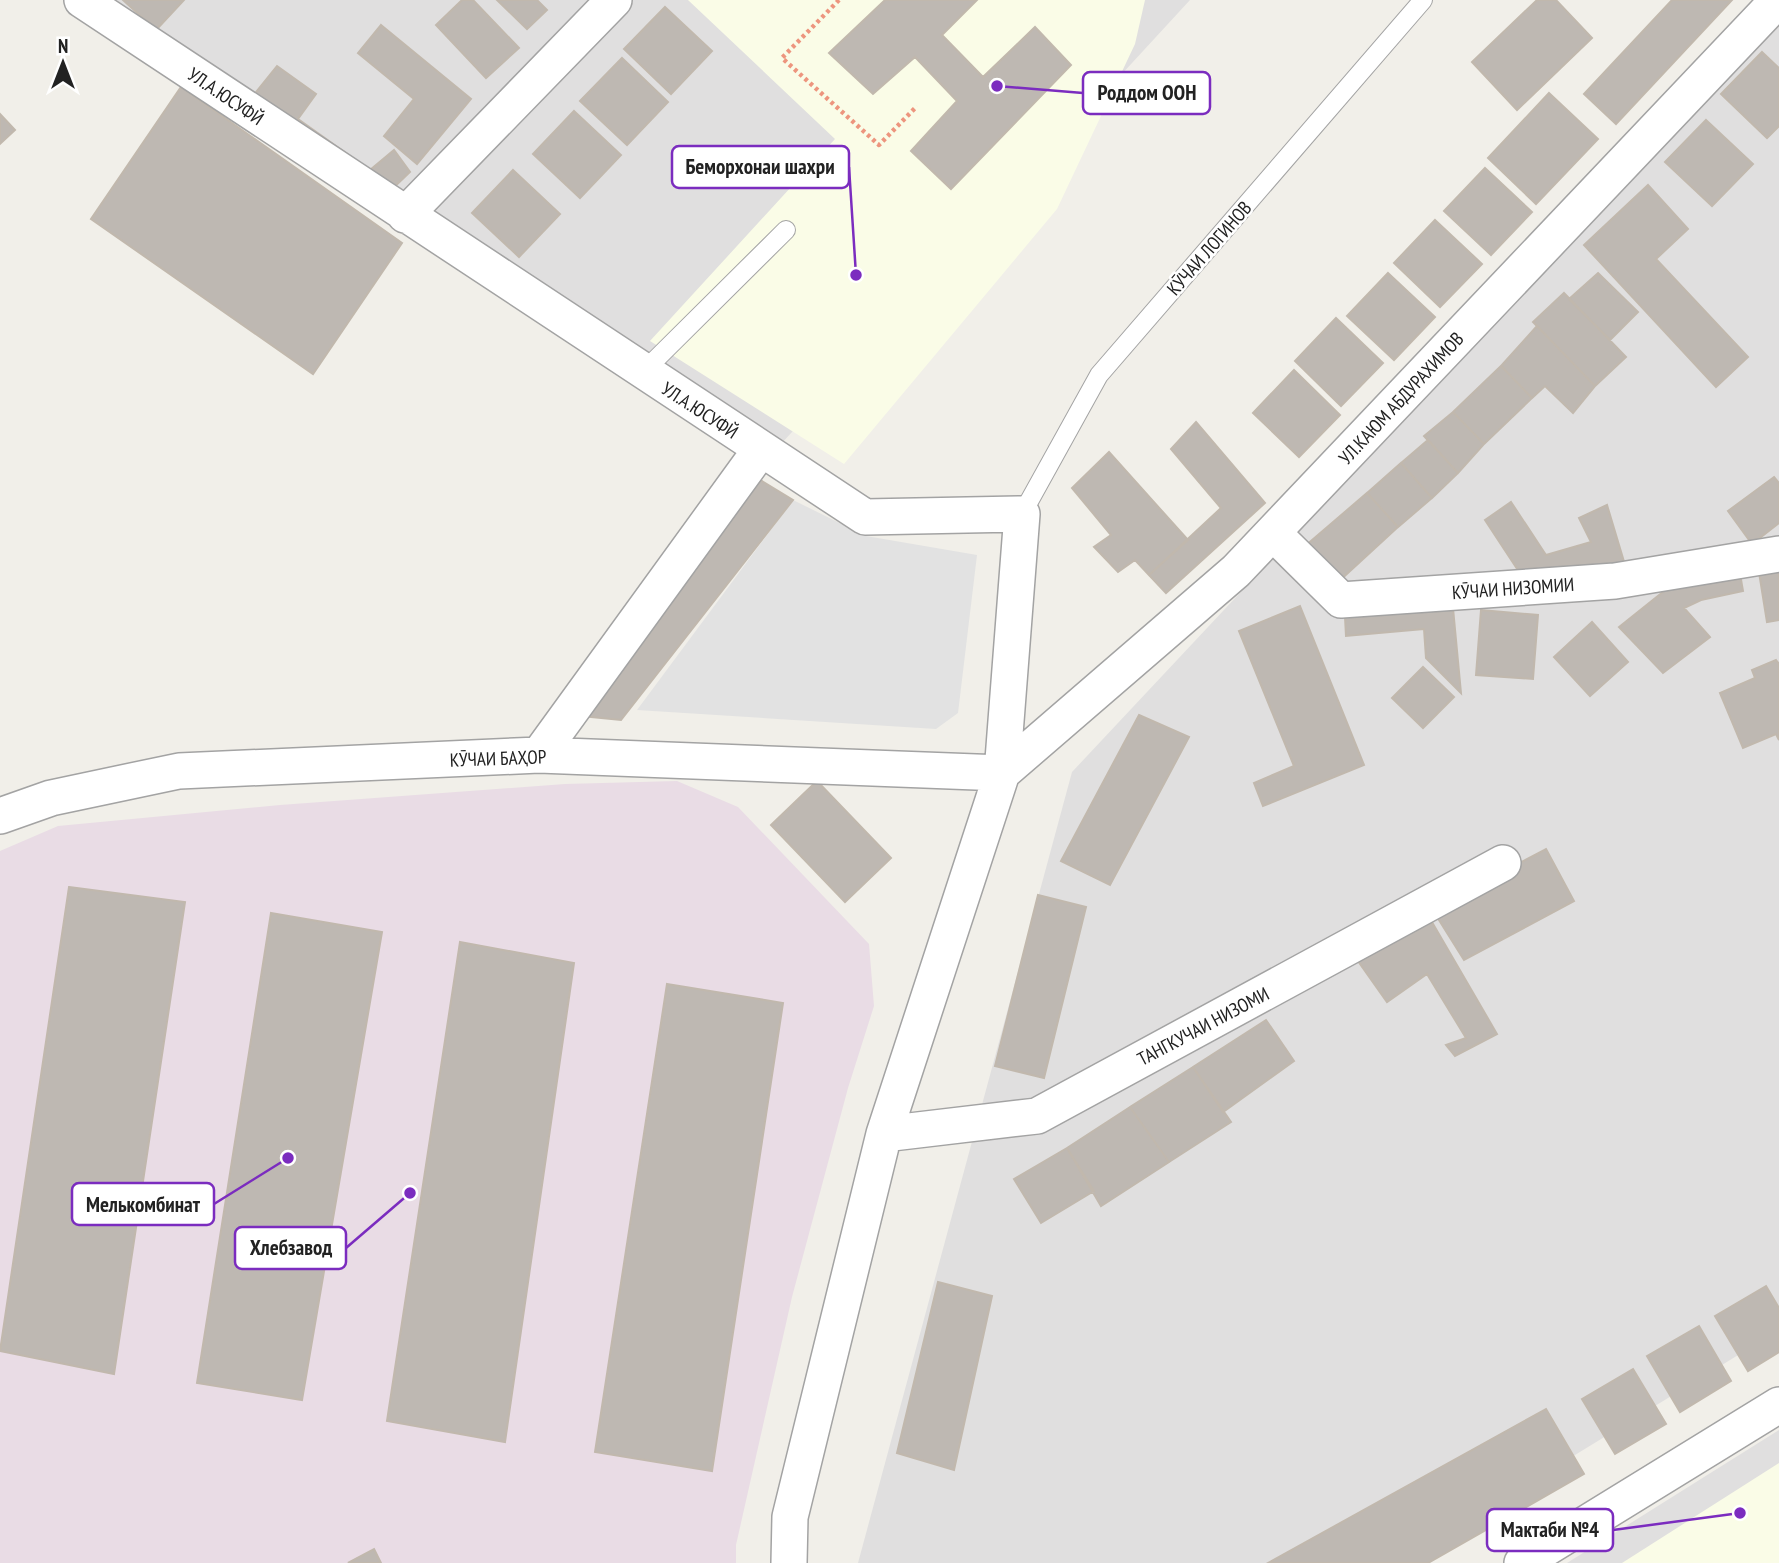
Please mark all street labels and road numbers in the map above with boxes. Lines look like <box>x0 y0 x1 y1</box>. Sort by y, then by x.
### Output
street label: УЛ.А.ЮСУФЙ <box>183 62 269 130</box>
street label: КӮЧАИ ЛОГИНОВ <box>1162 196 1256 300</box>
street label: УЛ.КАЮМ АБДУРАХИМОВ <box>1333 327 1469 469</box>
street label: УЛ.А.ЮСУФЙ <box>657 376 743 444</box>
street label: КӮЧАИ НИЗОМИИ <box>1451 572 1575 604</box>
street label: КӮЧАИ БАҲОР <box>449 744 547 772</box>
street label: ТАНГКУЧАИ НИЗОМИ <box>1133 981 1273 1071</box>

